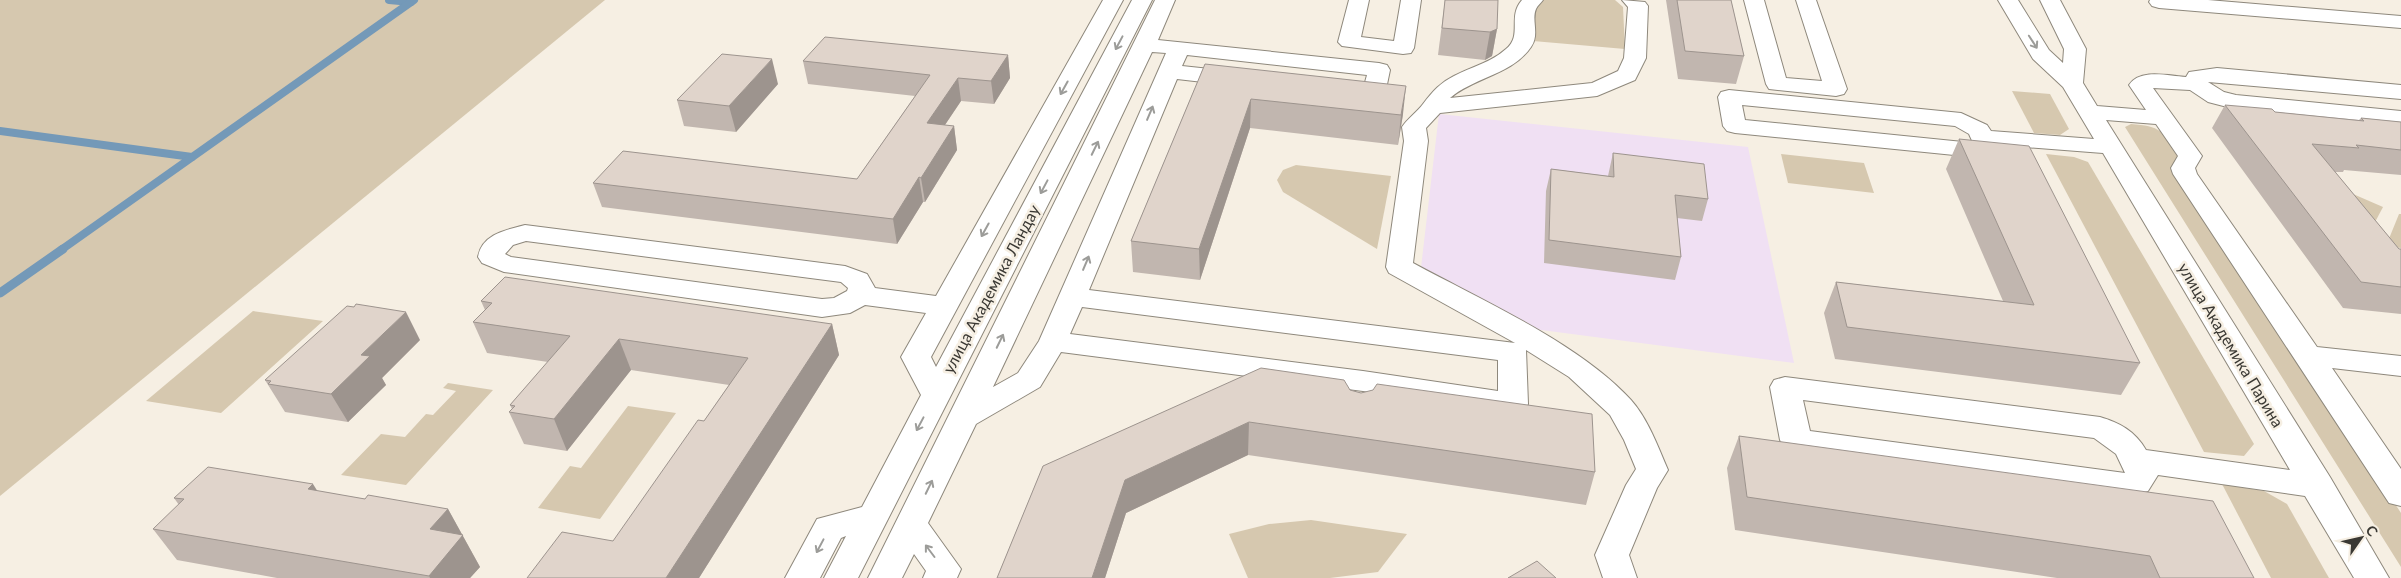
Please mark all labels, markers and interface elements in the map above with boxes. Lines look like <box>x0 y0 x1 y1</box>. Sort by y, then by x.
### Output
one-way arrow <box>1114 35 1123 50</box>
one-way arrow <box>2028 35 2038 49</box>
one-way arrow <box>1059 81 1069 96</box>
one-way arrow <box>1145 106 1155 121</box>
one-way arrow <box>1091 141 1100 156</box>
one-way arrow <box>1039 179 1048 194</box>
street label: улица Академика Ландау <box>938 201 1043 376</box>
one-way arrow <box>979 223 989 237</box>
one-way arrow <box>1082 256 1092 271</box>
street label: улица Академика Парина <box>2175 259 2288 430</box>
one-way arrow <box>996 334 1006 349</box>
one-way arrow <box>915 416 924 431</box>
one-way arrow <box>925 480 934 495</box>
north arrow <box>2336 513 2386 563</box>
text: С <box>2363 522 2382 540</box>
one-way arrow <box>814 538 824 553</box>
one-way arrow <box>925 545 936 558</box>

